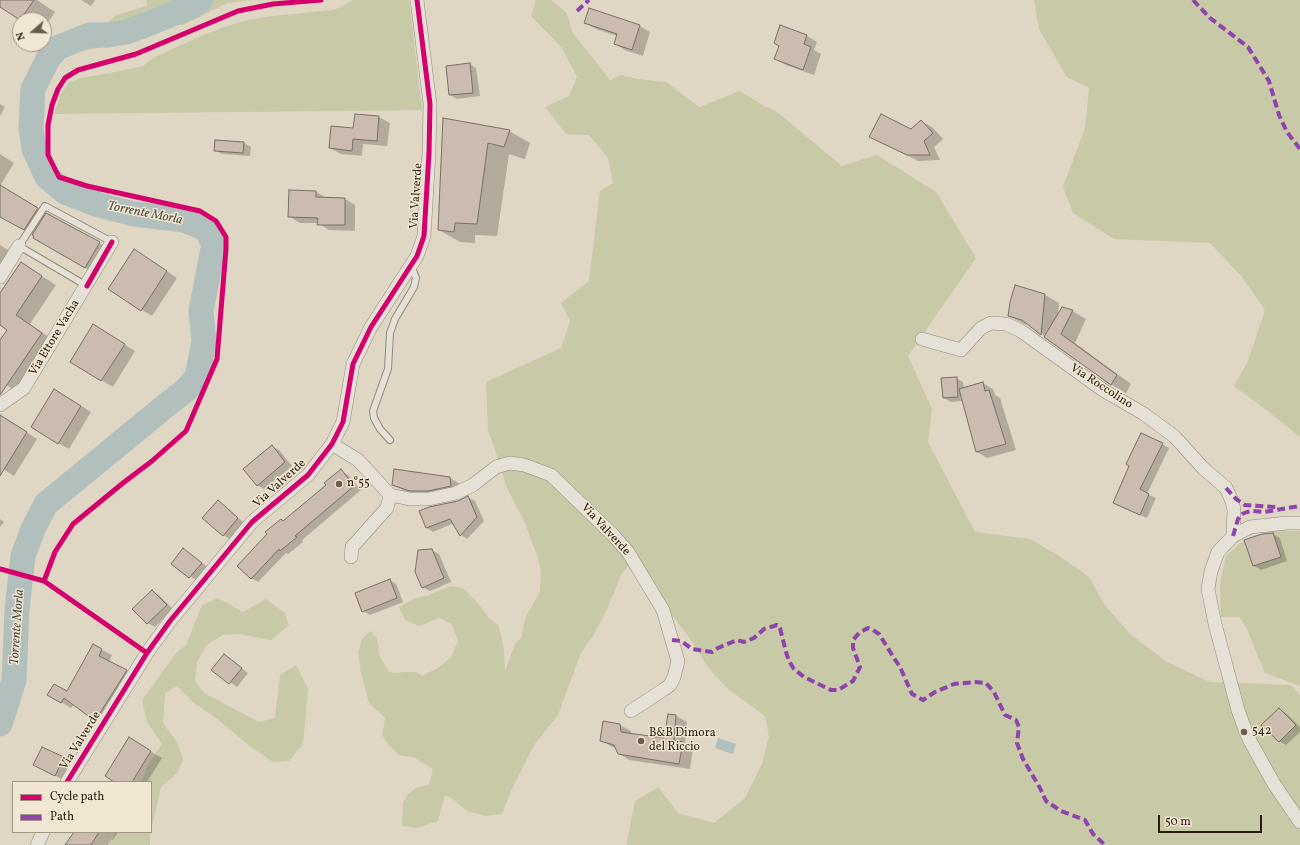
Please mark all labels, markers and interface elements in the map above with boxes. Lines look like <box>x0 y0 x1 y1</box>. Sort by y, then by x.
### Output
north arrow <box>12 12 52 52</box>
text: N <box>13 30 30 42</box>
street label: Via Valverde <box>408 163 426 229</box>
water label: Torrente Morla <box>106 199 184 229</box>
street label: Via Ettore Vacha <box>27 298 83 378</box>
street label: Via Roccolino <box>1067 361 1135 413</box>
street label: Via Valverde <box>251 457 309 511</box>
place label: n°55 <box>347 477 370 491</box>
marker: n°55 <box>334 479 344 489</box>
street label: Via Valverde <box>577 501 633 559</box>
water label: Torrente Morla <box>8 589 28 665</box>
street label: Via Valverde <box>57 709 105 773</box>
place label: 542 <box>1252 725 1271 739</box>
place label: B&B Dimora del Riccio <box>649 727 716 755</box>
marker: 542 <box>1239 727 1249 737</box>
marker: B&B Dimora del Riccio <box>636 736 646 746</box>
legend <box>12 781 152 833</box>
text: Cycle path <box>50 789 105 805</box>
scale bar <box>1160 807 1264 833</box>
text: Path <box>50 809 74 825</box>
text: 50 m <box>1165 814 1191 830</box>

